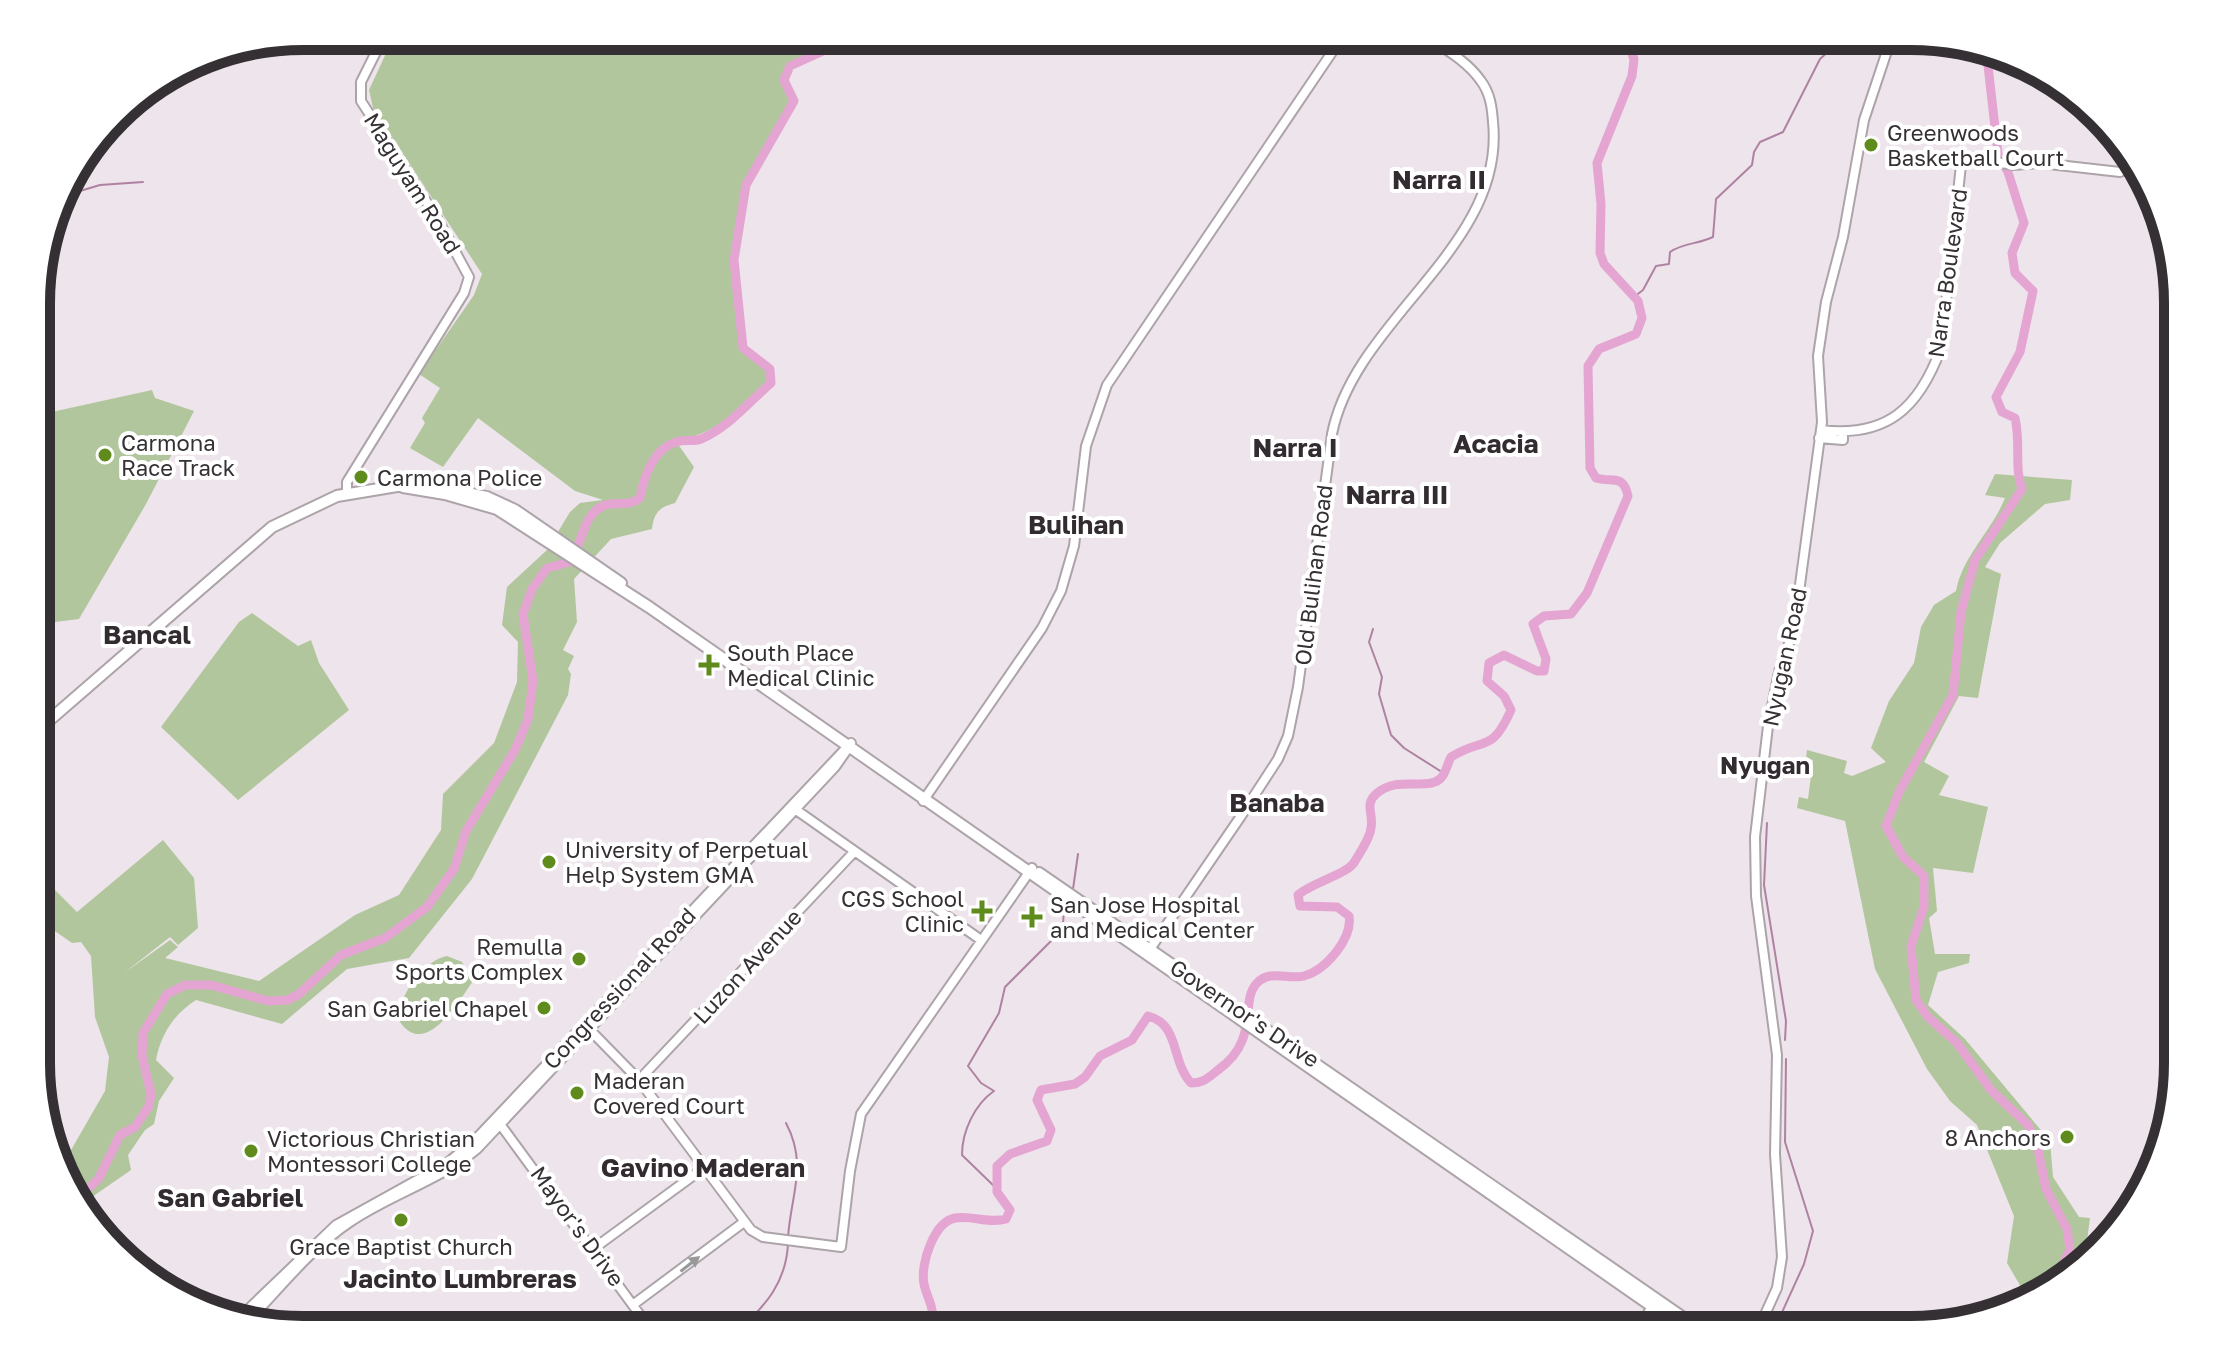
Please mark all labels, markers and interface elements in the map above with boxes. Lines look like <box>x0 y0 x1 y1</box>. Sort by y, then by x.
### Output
street label: Maguyam Road <box>359 108 467 258</box>
place label: Greenwoods Basketball Court <box>1887 119 2064 171</box>
marker: Greenwoods Basketball Court <box>1862 136 1880 154</box>
district label: Narra II <box>1392 164 1486 195</box>
street label: Narra Boulevard <box>1922 187 1972 359</box>
district label: Acacia <box>1453 428 1539 459</box>
place label: Carmona Race Track <box>121 429 235 481</box>
district label: Narra I <box>1252 432 1338 463</box>
marker: Carmona Race Track <box>96 446 114 464</box>
place label: Carmona Police <box>377 464 542 491</box>
marker: Carmona Police <box>352 468 370 486</box>
district label: Narra III <box>1346 479 1448 510</box>
street label: Old Bulihan Road <box>1289 483 1337 667</box>
district label: Bulihan <box>1028 509 1124 540</box>
street label: Nyugan Road <box>1756 585 1812 729</box>
district label: Bancal <box>103 619 191 650</box>
place label: South Place Medical Clinic <box>727 639 874 691</box>
marker: South Place Medical Clinic <box>698 654 720 676</box>
district label: Nyugan <box>1720 750 1810 779</box>
district label: Banaba <box>1229 787 1325 818</box>
place label: University of Perpetual Help System GMA <box>565 836 808 888</box>
marker: University of Perpetual Help System GMA <box>540 853 558 871</box>
place label: CGS School Clinic <box>841 885 964 937</box>
place label: San Jose Hospital and Medical Center <box>1050 891 1255 943</box>
marker: CGS School Clinic <box>971 900 993 922</box>
street label: Congressional Road <box>537 902 701 1074</box>
street label: Luzon Avenue <box>687 903 807 1029</box>
marker: San Jose Hospital and Medical Center <box>1021 906 1043 928</box>
place label: Remulla Sports Complex <box>395 933 563 985</box>
marker: Remulla Sports Complex <box>570 950 588 968</box>
street label: Governor's Drive <box>1165 953 1325 1073</box>
place label: San Gabriel Chapel <box>327 995 528 1022</box>
marker: San Gabriel Chapel <box>535 999 553 1017</box>
place label: Maderan Covered Court <box>593 1067 745 1119</box>
marker: Maderan Covered Court <box>568 1084 586 1102</box>
place label: 8 Anchors <box>1945 1124 2051 1151</box>
place label: Victorious Christian Montessori College <box>267 1125 475 1177</box>
marker: 8 Anchors <box>2058 1128 2076 1146</box>
marker: Victorious Christian Montessori College <box>242 1142 260 1160</box>
district label: Gavino Maderan <box>601 1152 805 1183</box>
street label: Mayor's Drive <box>525 1161 631 1291</box>
district label: San Gabriel <box>157 1182 303 1213</box>
marker: Grace Baptist Church <box>392 1211 410 1229</box>
place label: Grace Baptist Church <box>289 1233 513 1260</box>
one-way arrow <box>680 1257 700 1273</box>
district label: Jacinto Lumbreras <box>343 1263 577 1294</box>

